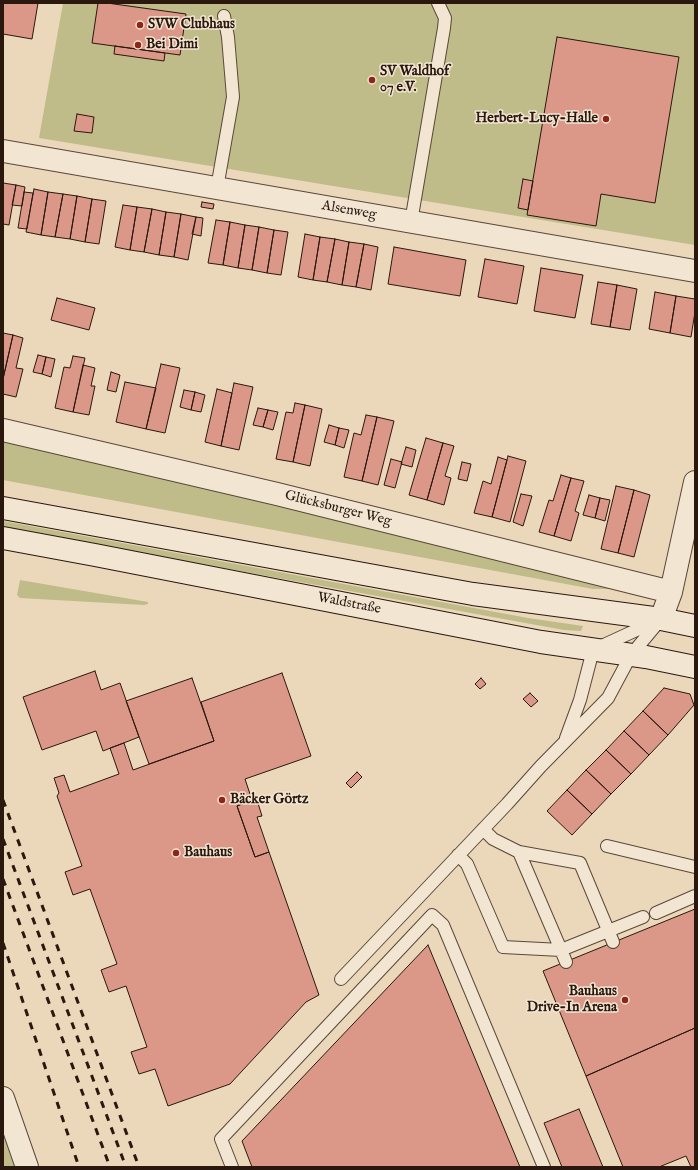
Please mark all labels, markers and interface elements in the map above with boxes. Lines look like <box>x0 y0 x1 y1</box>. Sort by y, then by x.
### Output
place label: SVW Clubhaus <box>148 17 235 33</box>
marker: SVW Clubhaus <box>135 20 145 30</box>
place label: Bei Dimi <box>146 37 198 53</box>
marker: Bei Dimi <box>133 40 143 50</box>
place label: SV Waldhof 07 e.V. <box>380 64 449 96</box>
marker: SV Waldhof 07 e.V. <box>367 75 377 85</box>
place label: Herbert-Lucy-Halle <box>476 111 598 127</box>
marker: Herbert-Lucy-Halle <box>601 114 611 124</box>
street label: Alsenweg <box>320 198 378 224</box>
street label: Glücksburger Weg <box>283 488 393 530</box>
street label: Waldstraße <box>316 590 382 618</box>
place label: Bäcker Görtz <box>230 792 308 808</box>
marker: Bäcker Görtz <box>217 795 227 805</box>
place label: Bauhaus <box>184 845 232 861</box>
marker: Bauhaus <box>171 848 181 858</box>
place label: Bauhaus Drive-In Arena <box>527 984 617 1016</box>
marker: Bauhaus Drive-In Arena <box>620 995 630 1005</box>

